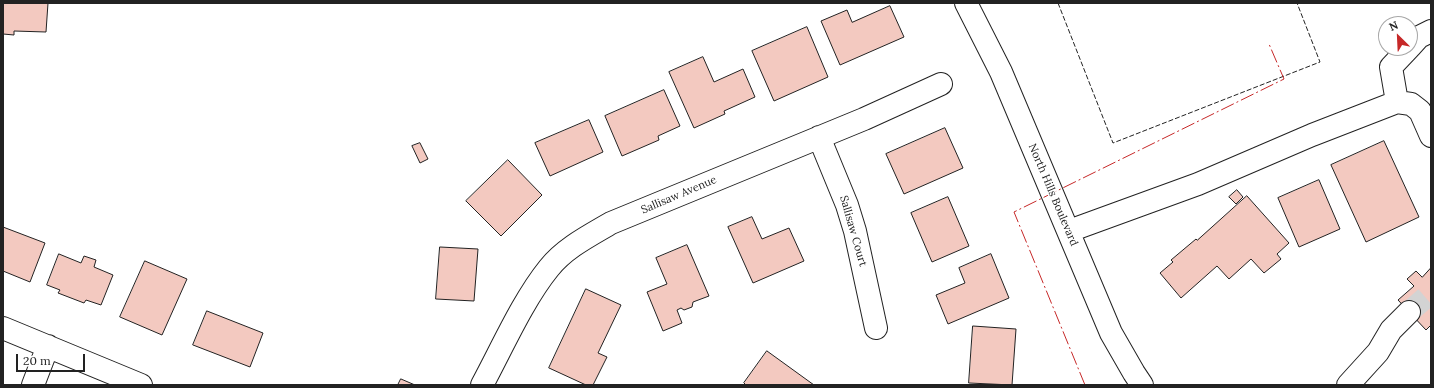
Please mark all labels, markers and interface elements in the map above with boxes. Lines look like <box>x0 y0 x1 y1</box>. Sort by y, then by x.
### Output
north arrow <box>1378 16 1418 56</box>
text: N <box>1387 18 1400 34</box>
street label: North Hills Boulevard <box>1025 142 1081 248</box>
street label: Sallisaw Avenue <box>639 173 719 217</box>
street label: Sallisaw Court <box>837 194 869 268</box>
scale bar <box>18 346 87 372</box>
text: 20 m <box>23 353 51 368</box>

